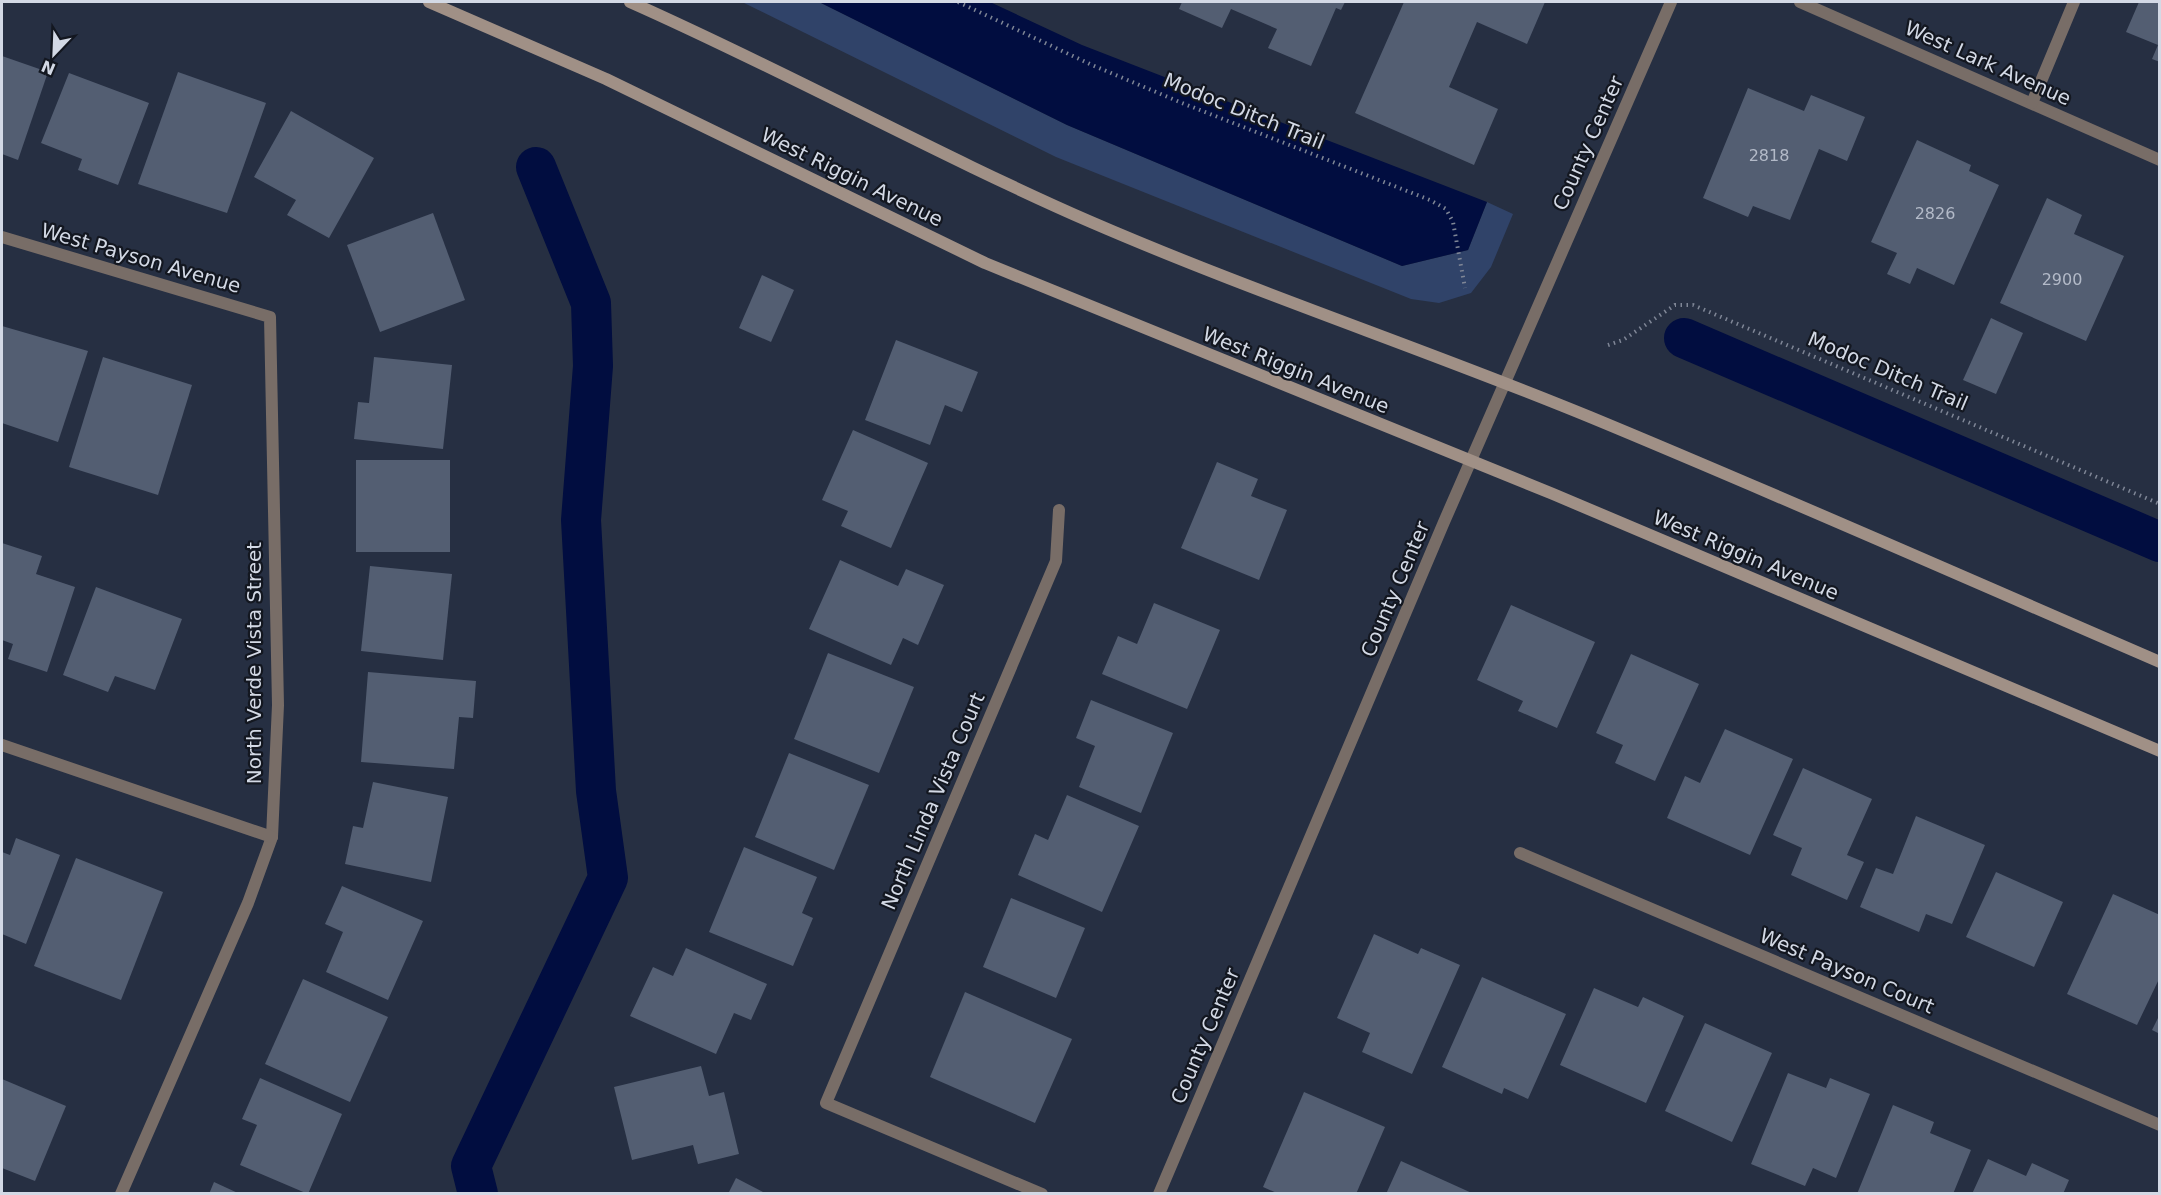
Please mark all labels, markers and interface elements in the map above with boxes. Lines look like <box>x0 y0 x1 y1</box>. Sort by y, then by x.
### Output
street label: West Lark Avenue <box>1901 16 2075 110</box>
north arrow <box>24 24 84 84</box>
text: N <box>38 56 58 79</box>
street label: Modoc Ditch Trail <box>1160 68 1328 154</box>
street label: County Center <box>1548 71 1629 214</box>
street label: West Riggin Avenue <box>757 123 947 231</box>
house number: 2818 <box>1749 146 1789 165</box>
house number: 2826 <box>1915 204 1955 223</box>
street label: West Payson Avenue <box>38 218 244 298</box>
house number: 2900 <box>2042 270 2082 289</box>
street label: West Riggin Avenue <box>1199 322 1393 418</box>
street label: Modoc Ditch Trail <box>1804 326 1972 416</box>
street label: West Riggin Avenue <box>1650 505 1842 605</box>
street label: County Center <box>1356 517 1435 660</box>
street label: North Verde Vista Street <box>242 542 266 784</box>
street label: North Linda Vista Court <box>876 689 990 913</box>
street label: West Payson Court <box>1756 923 1938 1019</box>
street label: County Center <box>1166 964 1245 1107</box>

